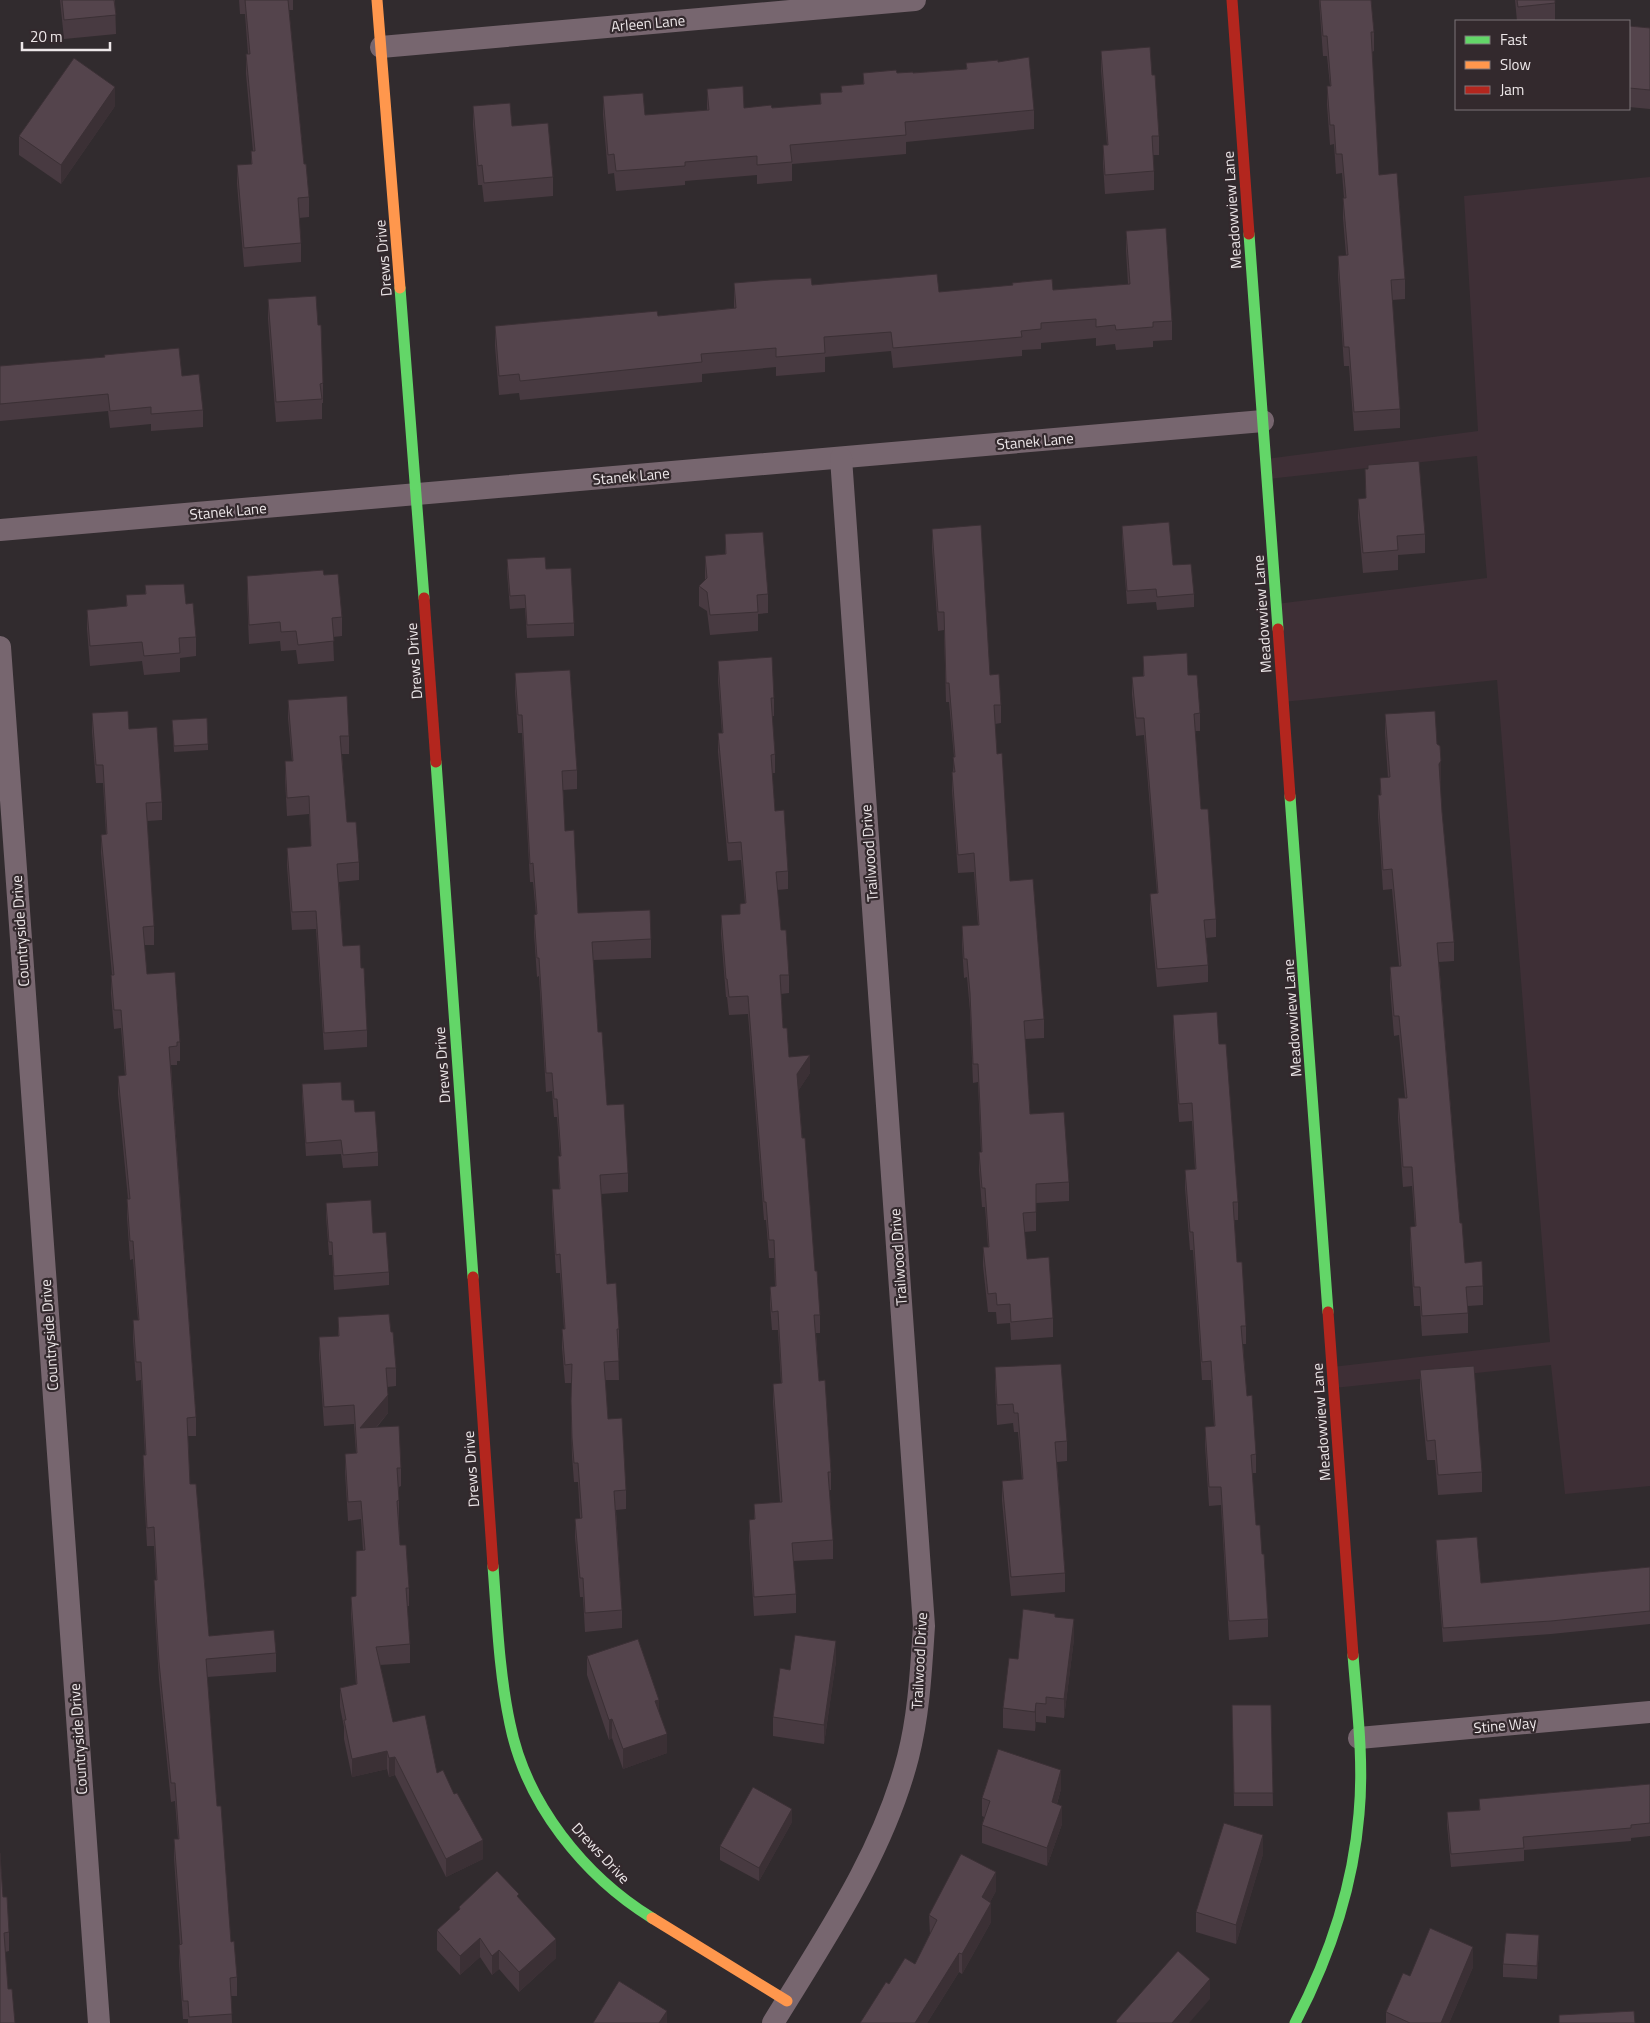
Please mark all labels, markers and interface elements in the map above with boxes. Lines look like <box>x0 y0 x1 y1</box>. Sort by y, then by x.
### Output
street label: Arleen Lane <box>610 8 686 38</box>
scale bar <box>22 20 110 52</box>
legend <box>1455 20 1630 110</box>
text: 20 m <box>30 25 63 48</box>
text: Fast <box>1500 28 1528 51</box>
text: Slow <box>1500 53 1531 76</box>
text: Jam <box>1500 78 1524 101</box>
street label: Meadowview Lane <box>1216 150 1248 270</box>
street label: Drews Drive <box>368 219 398 297</box>
street label: Stanek Lane <box>996 426 1074 456</box>
street label: Stanek Lane <box>592 461 670 491</box>
street label: Stanek Lane <box>189 496 267 526</box>
street label: Meadowview Lane <box>1246 554 1278 674</box>
street label: Drews Drive <box>400 622 428 700</box>
street label: Trailwood Drive <box>854 804 884 902</box>
street label: Countryside Drive <box>5 875 35 987</box>
street label: Meadowview Lane <box>1276 958 1308 1078</box>
street label: Drews Drive <box>428 1026 456 1104</box>
street label: Trailwood Drive <box>883 1208 913 1306</box>
street label: Countryside Drive <box>34 1279 64 1391</box>
street label: Meadowview Lane <box>1305 1362 1337 1482</box>
street label: Drews Drive <box>457 1430 485 1508</box>
street label: Trailwood Drive <box>905 1612 933 1710</box>
street label: Countryside Drive <box>63 1683 93 1795</box>
street label: Stine Way <box>1473 1711 1537 1739</box>
street label: Drews Drive <box>566 1817 636 1889</box>

